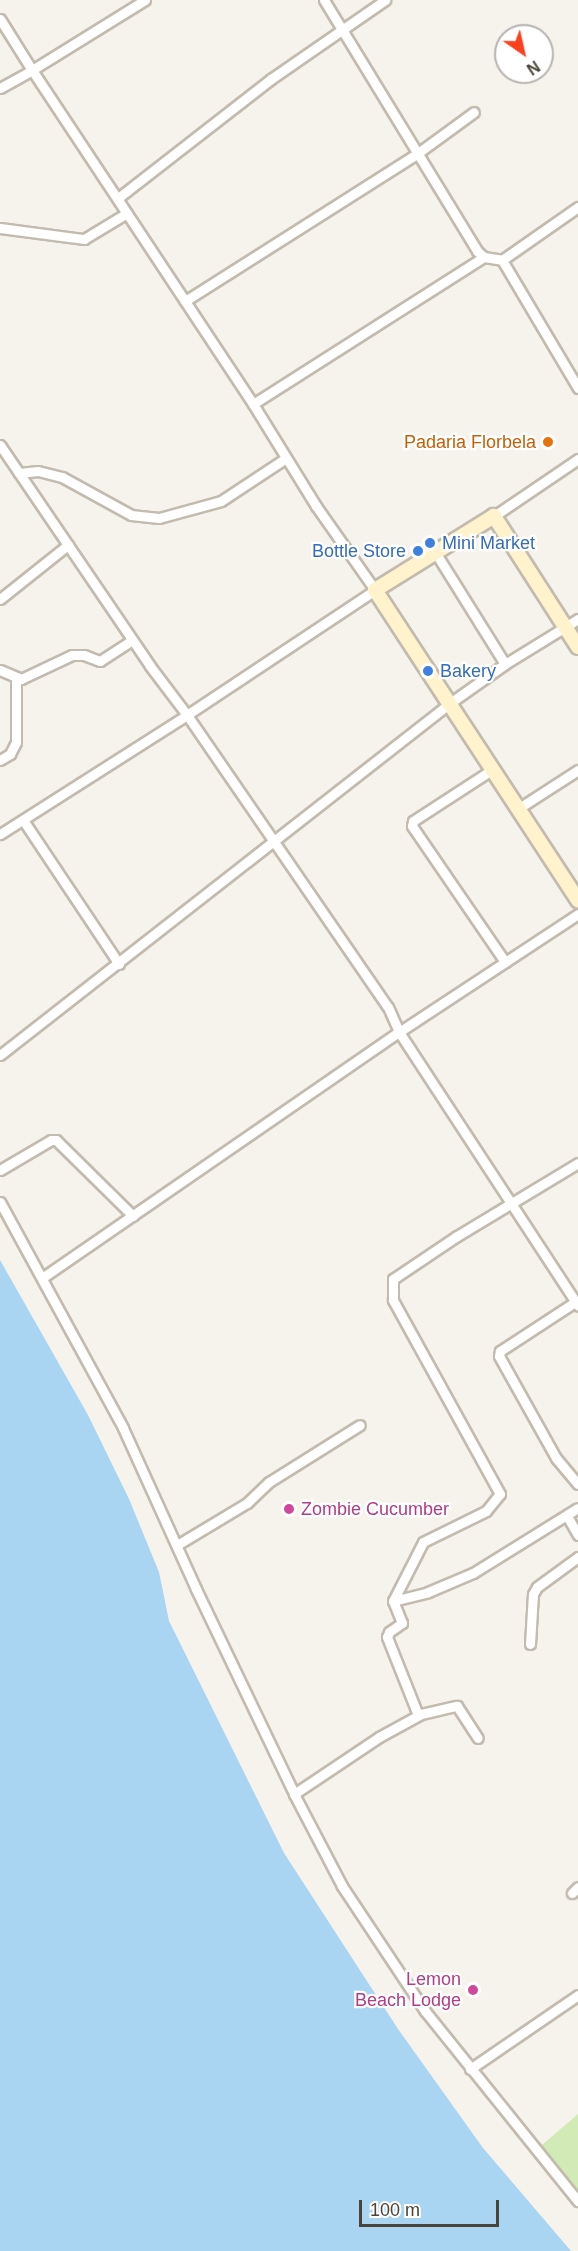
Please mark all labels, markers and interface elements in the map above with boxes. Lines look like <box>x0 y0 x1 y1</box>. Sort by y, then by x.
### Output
north arrow <box>494 24 554 84</box>
text: N <box>524 57 543 78</box>
place label: Padaria Florbela <box>404 431 536 453</box>
marker: Padaria Florbela <box>541 435 555 449</box>
place label: Mini Market <box>442 532 535 554</box>
marker: Mini Market <box>423 536 437 550</box>
place label: Bottle Store <box>312 540 406 562</box>
marker: Bottle Store <box>411 544 425 558</box>
place label: Bakery <box>440 660 496 682</box>
marker: Bakery <box>421 664 435 678</box>
place label: Zombie Cucumber <box>301 1498 449 1520</box>
marker: Zombie Cucumber <box>282 1502 296 1516</box>
place label: Lemon Beach Lodge <box>355 1969 461 2012</box>
marker: Lemon Beach Lodge <box>466 1983 480 1997</box>
scale bar <box>362 2188 502 2226</box>
text: 100 m <box>370 2200 420 2220</box>

